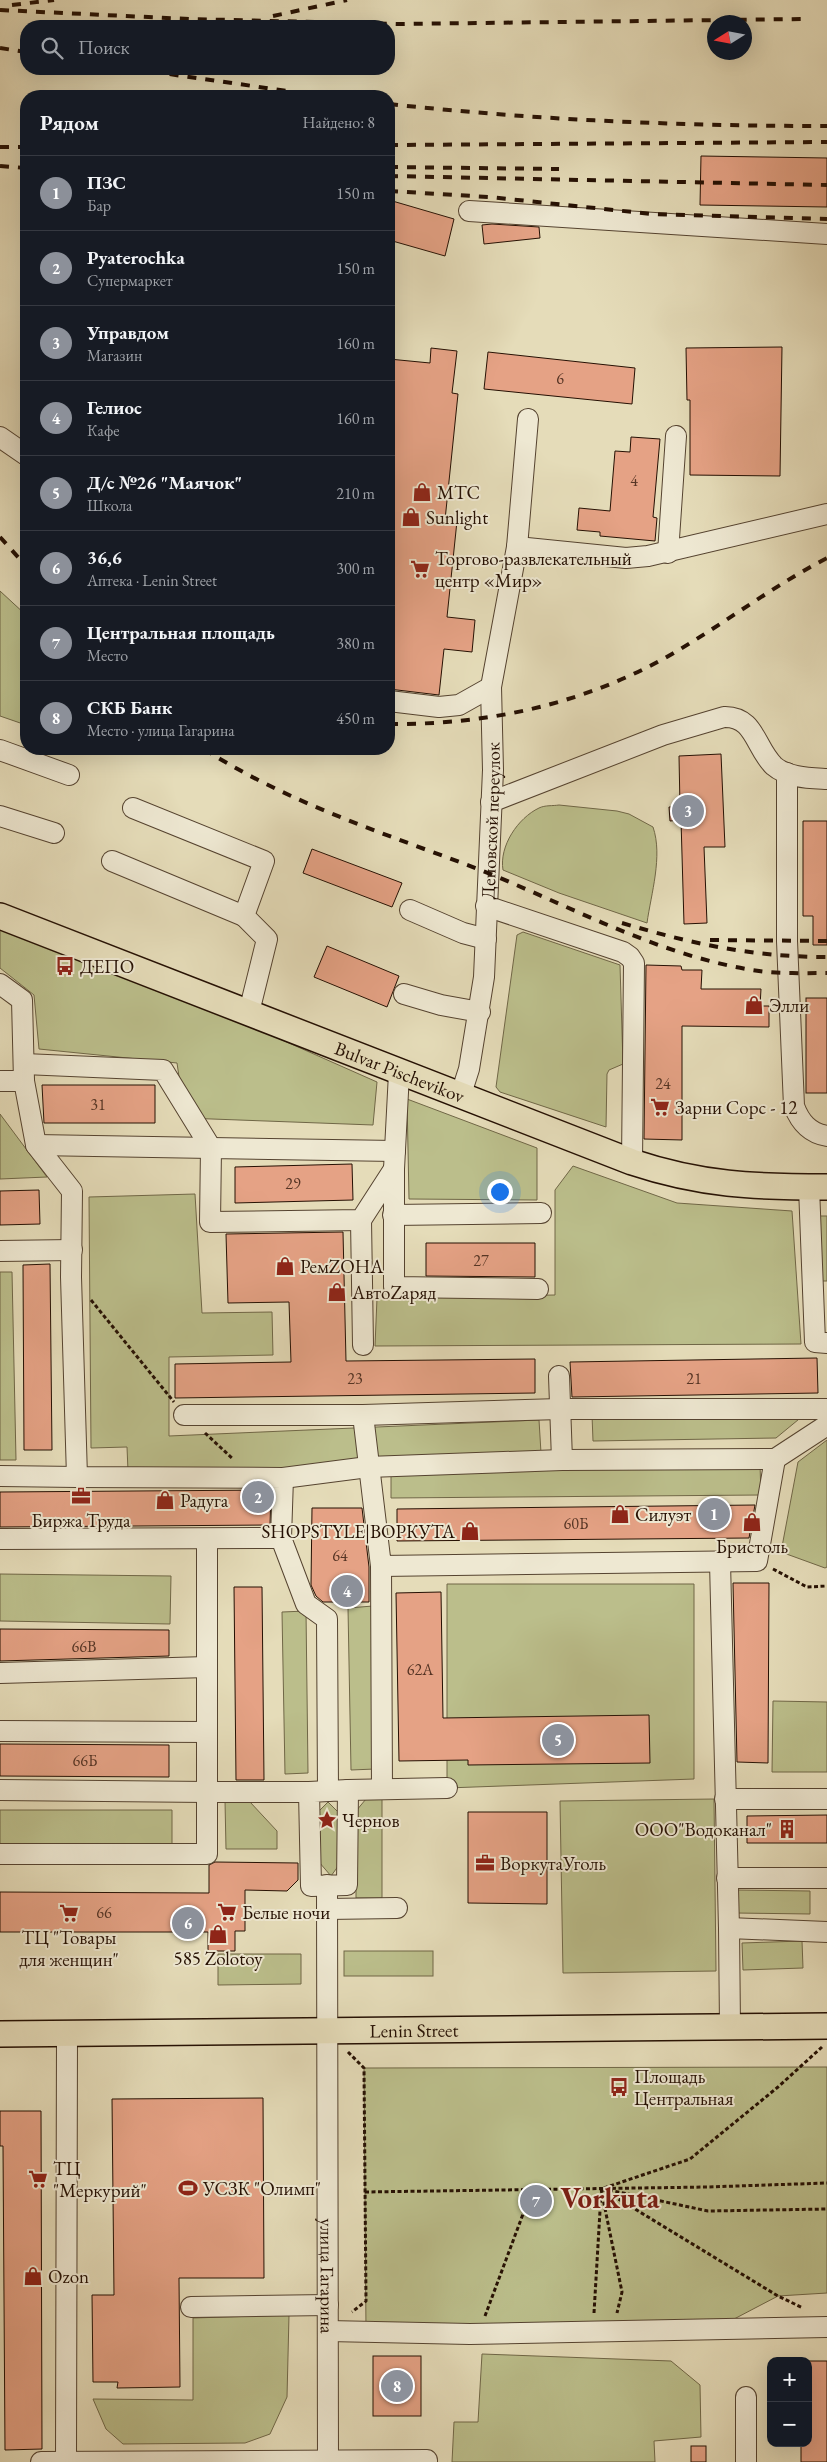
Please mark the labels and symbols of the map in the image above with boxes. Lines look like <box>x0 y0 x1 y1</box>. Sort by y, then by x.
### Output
north arrow <box>707 15 752 60</box>
house number: 6 <box>556 368 564 389</box>
house number: 4 <box>630 470 638 491</box>
place label: МТС <box>437 480 480 505</box>
shop icon: МТС <box>411 481 433 503</box>
place label: Sunlight <box>426 505 488 530</box>
shop icon: Sunlight <box>400 506 422 528</box>
place label: Торгово-развлекательный центр «Мир» <box>435 546 632 593</box>
supermarket icon: Торгово-развлекательный центр «Мир» <box>409 558 431 580</box>
street label: Деповской переулок <box>475 742 506 900</box>
pin: 3 <box>672 792 704 830</box>
place label: ДЕПО <box>80 954 134 979</box>
bus stop icon: ДЕПО <box>54 955 76 977</box>
place label: Элли <box>769 993 809 1018</box>
shop icon: Элли <box>743 994 765 1016</box>
street label: Bulvar Pischevikov <box>331 1036 469 1109</box>
house number: 24 <box>655 1073 671 1094</box>
house number: 31 <box>90 1094 106 1115</box>
place label: Зарни Сорс - 12 <box>675 1095 797 1120</box>
supermarket icon: Зарни Сорс - 12 <box>649 1096 671 1118</box>
house number: 29 <box>285 1173 301 1194</box>
your location <box>487 1179 513 1205</box>
house number: 27 <box>473 1250 489 1271</box>
place label: РемZОНА <box>300 1254 384 1279</box>
shop icon: РемZОНА <box>274 1255 296 1277</box>
place label: АвтоZаряд <box>351 1280 437 1305</box>
shop icon: АвтоZаряд <box>326 1281 348 1303</box>
house number: 23 <box>347 1368 363 1389</box>
house number: 21 <box>686 1368 702 1389</box>
pin: 2 <box>242 1478 274 1516</box>
office icon: Биржа Труда <box>70 1485 92 1507</box>
place label: Радуга <box>180 1488 229 1513</box>
shop icon: Радуга <box>154 1489 176 1511</box>
pin: 1 <box>698 1495 730 1533</box>
place label: Силуэт <box>635 1502 691 1527</box>
shop icon: Силуэт <box>609 1503 631 1525</box>
place label: Биржа Труда <box>31 1508 131 1533</box>
shop icon: Бристоль <box>741 1511 763 1533</box>
house number: 60Б <box>564 1513 588 1534</box>
place label: SHOPSTYLE|ВОРКУТА <box>261 1519 456 1544</box>
shop icon: SHOPSTYLE|ВОРКУТА <box>459 1520 481 1542</box>
place label: Бристоль <box>716 1534 788 1559</box>
house number: 64 <box>332 1545 348 1566</box>
pin: 4 <box>331 1572 363 1610</box>
house number: 66В <box>72 1636 96 1657</box>
house number: 62А <box>407 1659 434 1680</box>
pin: 5 <box>542 1721 574 1759</box>
house number: 66Б <box>73 1750 97 1771</box>
place label: Чернов <box>342 1808 400 1833</box>
place icon: Чернов <box>316 1809 338 1831</box>
place label: ООО"Водоканал" <box>635 1817 772 1842</box>
building icon: ООО"Водоканал" <box>776 1818 798 1840</box>
place label: ВоркутаУголь <box>500 1851 606 1876</box>
office icon: ВоркутаУголь <box>474 1852 496 1874</box>
place label: Белые ночи <box>242 1900 330 1925</box>
supermarket icon: Белые ночи <box>216 1901 238 1923</box>
supermarket icon: ТЦ "Товары для женщин" <box>58 1902 80 1924</box>
house number: 66 <box>96 1902 112 1923</box>
pin: 6 <box>172 1904 204 1942</box>
shop icon: 585 Zolotoy <box>207 1923 229 1945</box>
place label: ТЦ "Товары для женщин" <box>19 1925 119 1972</box>
place label: 585 Zolotoy <box>174 1946 263 1971</box>
street label: Lenin Street <box>369 2018 459 2043</box>
place label: Площадь Центральная <box>634 2064 734 2111</box>
bus stop icon: Площадь Центральная <box>608 2076 630 2098</box>
place label: ТЦ "Меркурий" <box>53 2156 147 2203</box>
supermarket icon: ТЦ "Меркурий" <box>27 2168 49 2190</box>
place label: УСЗК "Олимп" <box>202 2176 321 2201</box>
sports icon: УСЗК "Олимп" <box>177 2177 199 2199</box>
district label: Vorkuta <box>560 2179 660 2217</box>
pin: 7 <box>520 2182 552 2220</box>
street label: улица Гагарина <box>315 2218 340 2334</box>
place label: Ozon <box>48 2264 89 2289</box>
shop icon: Ozon <box>22 2265 44 2287</box>
pin: 8 <box>381 2367 413 2405</box>

